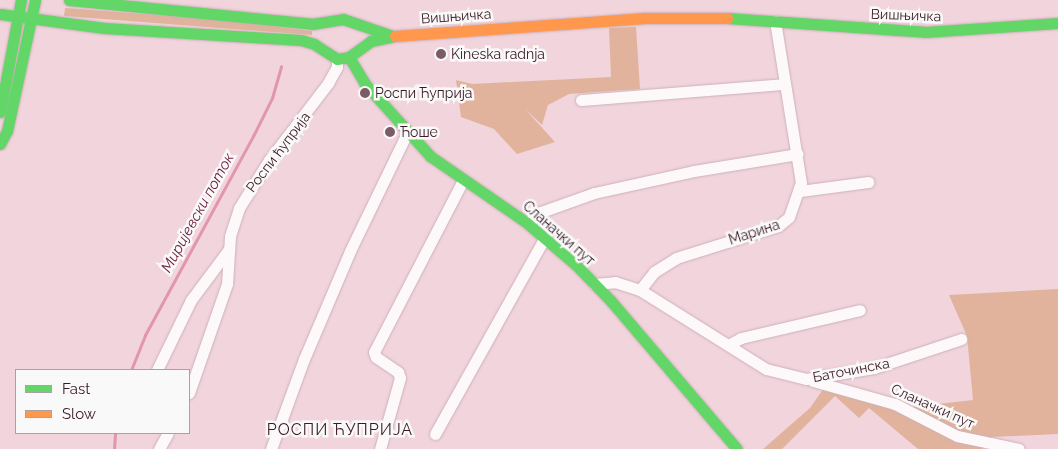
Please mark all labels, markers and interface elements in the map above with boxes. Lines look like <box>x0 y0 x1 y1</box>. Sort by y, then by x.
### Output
street label: Вишњичка <box>420 5 492 27</box>
street label: Вишњичка <box>870 5 942 25</box>
place label: Kineska radnja <box>451 46 545 62</box>
marker: Kineska radnja <box>435 48 447 60</box>
place label: Роспи Ћуприја <box>375 85 473 101</box>
marker: Роспи Ћуприја <box>359 87 371 99</box>
street label: Роспи ћуприја <box>242 109 314 195</box>
place label: Ћоше <box>400 124 438 140</box>
marker: Ћоше <box>384 126 396 138</box>
water label: Миријевски поток <box>158 150 238 276</box>
street label: Сланачки пут <box>520 197 598 269</box>
street label: Марина <box>726 216 782 248</box>
street label: Баточинска <box>811 354 891 386</box>
legend <box>15 369 190 434</box>
text: Fast <box>62 380 90 398</box>
street label: Сланачки пут <box>889 380 977 432</box>
text: Slow <box>62 405 96 423</box>
district label: РОСПИ ЋУПРИЈА <box>265 420 415 440</box>

